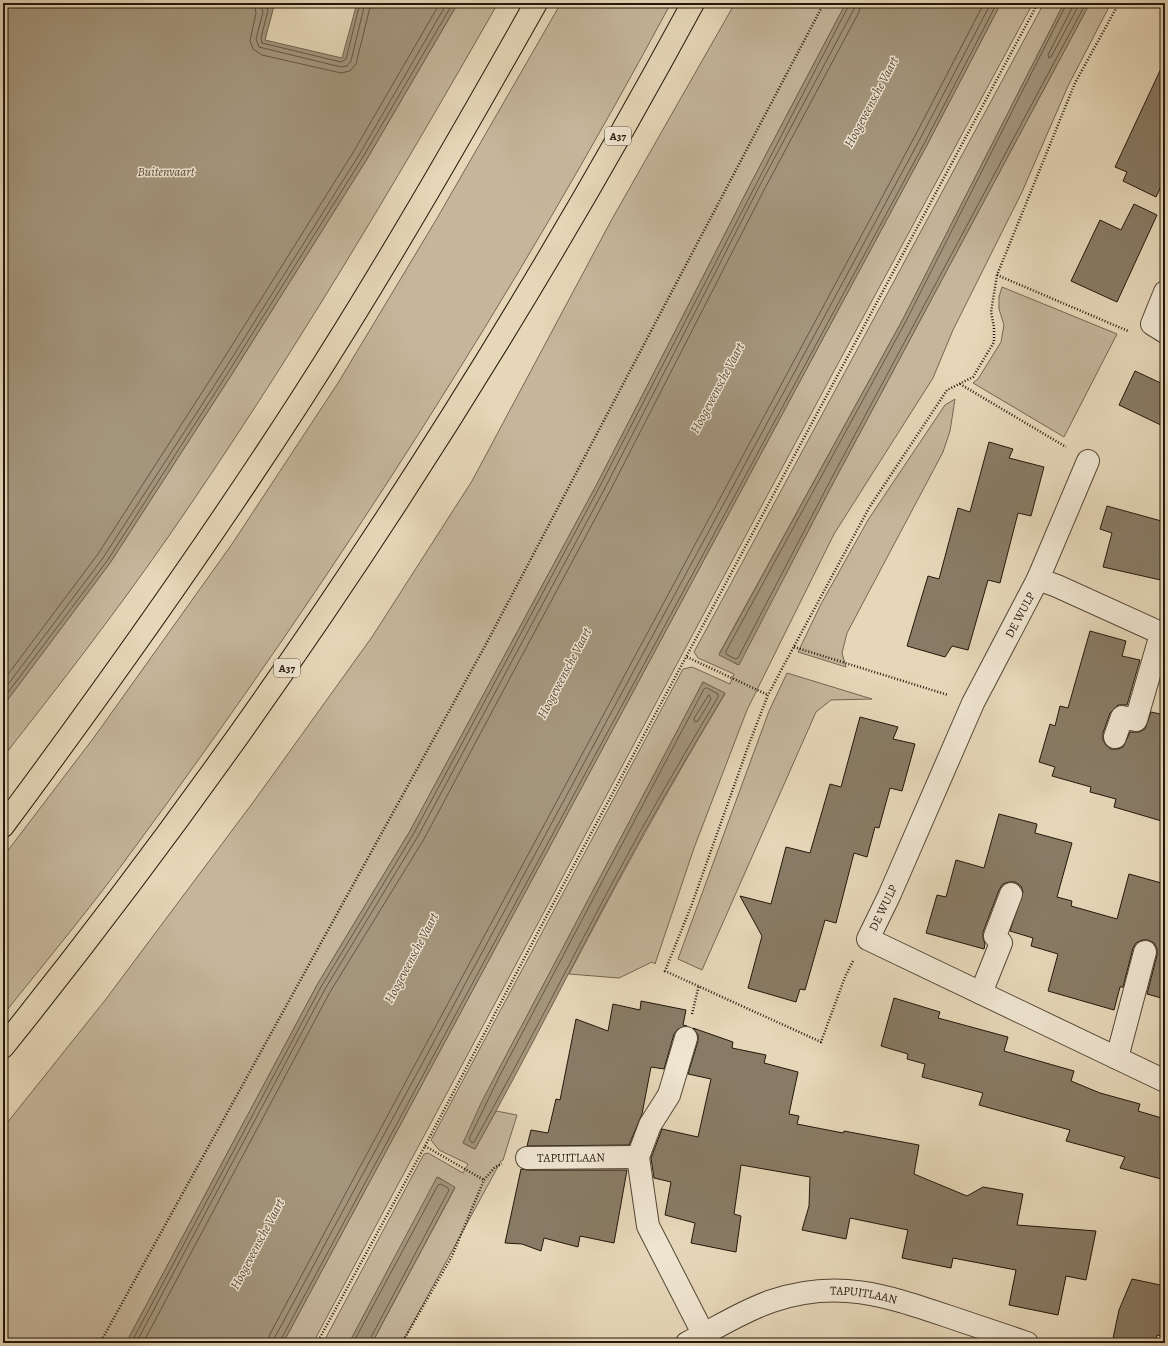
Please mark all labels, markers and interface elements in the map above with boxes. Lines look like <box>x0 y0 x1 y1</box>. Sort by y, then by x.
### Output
water label: Hoogeveensche Vaart <box>840 53 903 150</box>
road number: A37 <box>605 127 631 145</box>
water label: Buitenvaart <box>137 163 196 180</box>
water label: Hoogeveensche Vaart <box>686 339 749 436</box>
street label: DE WULP <box>1001 589 1039 641</box>
water label: Hoogeveensche Vaart <box>533 624 596 721</box>
road number: A37 <box>274 659 300 677</box>
street label: DE WULP <box>865 882 901 934</box>
water label: Hoogeveensche Vaart <box>380 909 443 1006</box>
street label: TAPUITLAAN <box>537 1149 605 1166</box>
water label: Hoogeveensche Vaart <box>226 1195 289 1292</box>
street label: TAPUITLAAN <box>830 1282 899 1308</box>

